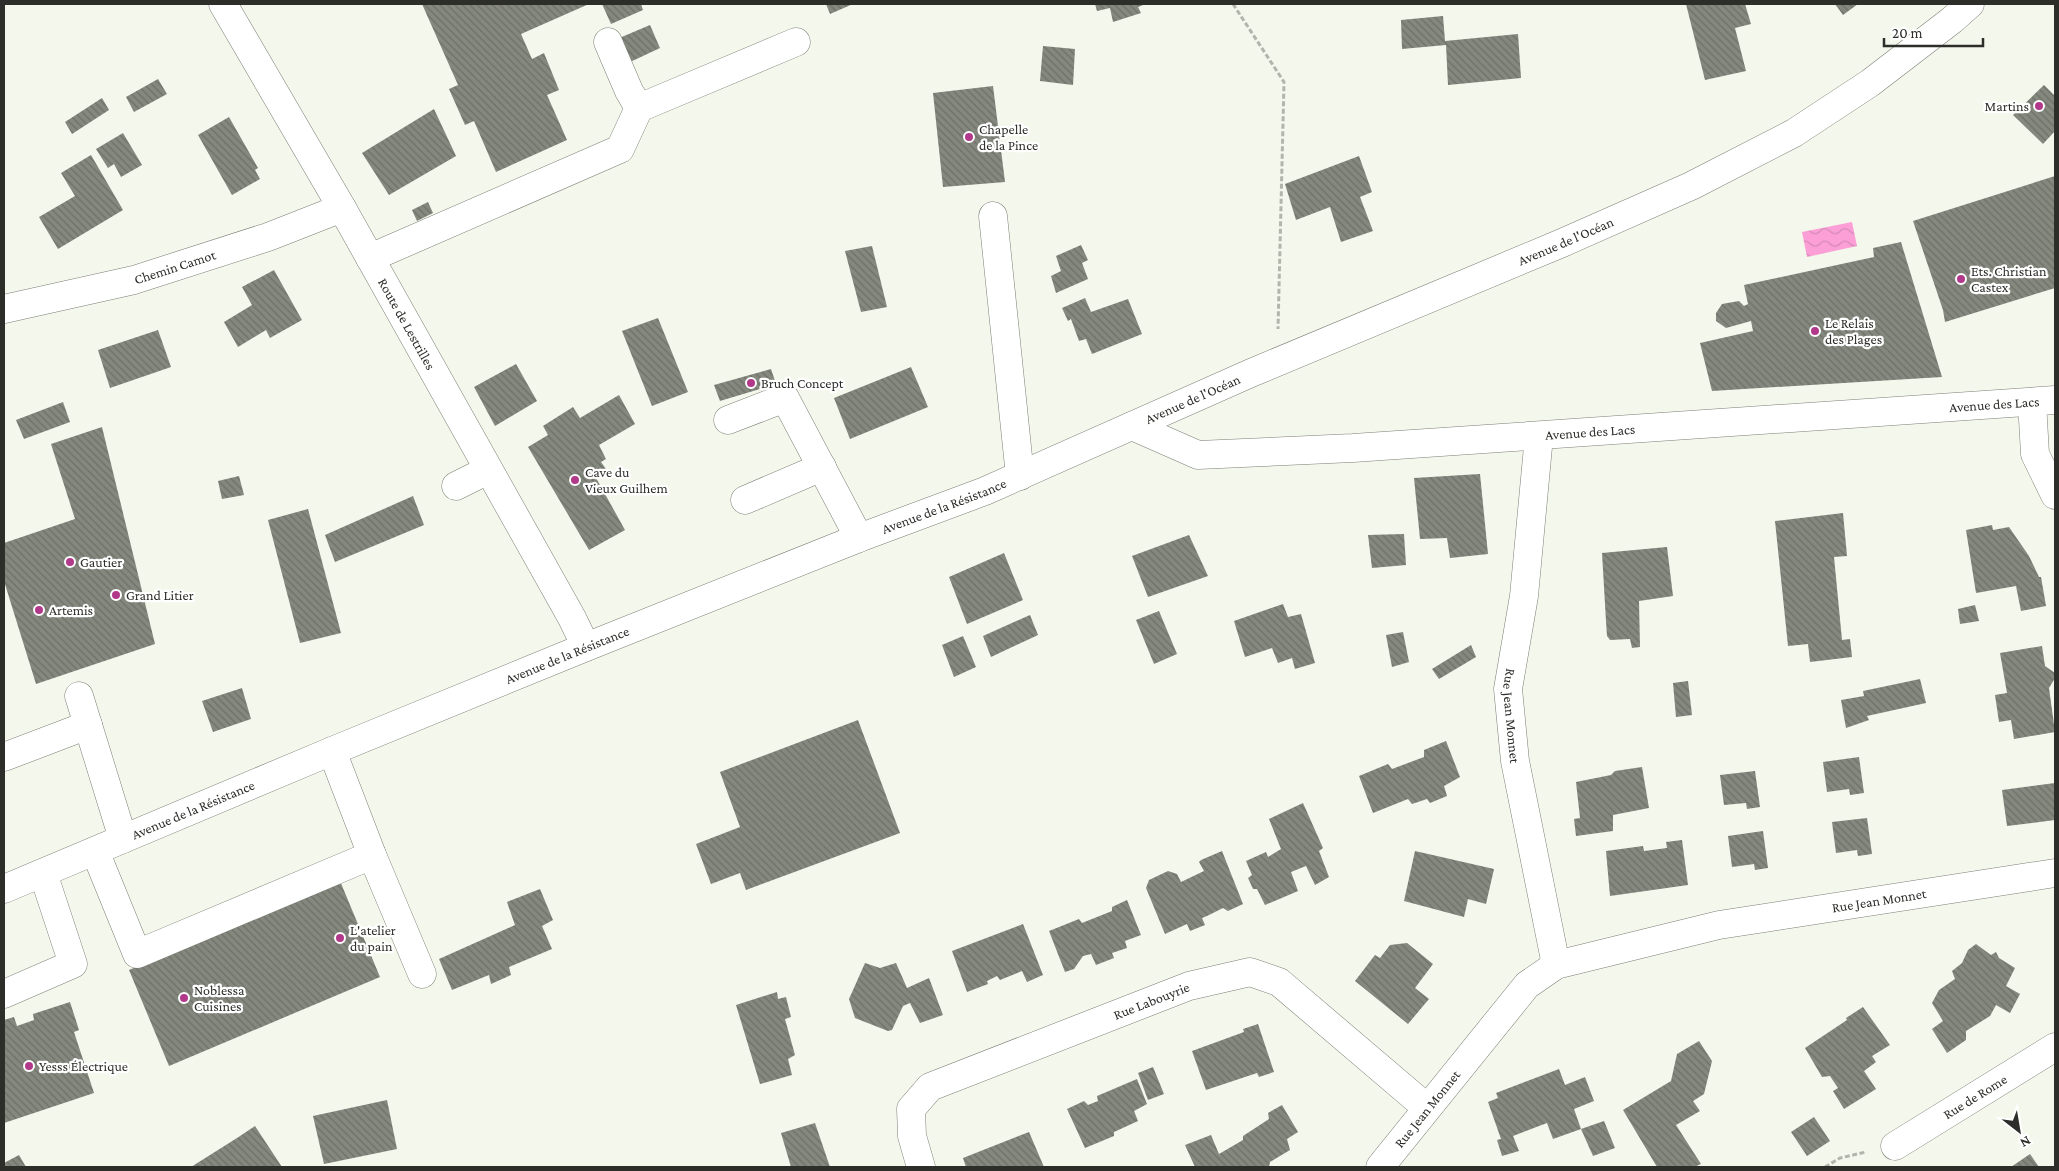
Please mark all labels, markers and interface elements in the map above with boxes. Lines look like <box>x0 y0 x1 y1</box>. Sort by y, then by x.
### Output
scale bar <box>1884 15 1983 47</box>
text: 20 m <box>1892 25 1923 41</box>
place label: Martins <box>1985 98 2029 114</box>
marker: Martins <box>2033 100 2045 112</box>
place label: Chapelle de la Pince <box>979 121 1038 153</box>
marker: Chapelle de la Pince <box>963 131 975 143</box>
street label: Avenue de l'Océan <box>1516 213 1616 268</box>
street label: Chemin Camot <box>132 246 218 287</box>
place label: Ets. Christian Castex <box>1971 263 2047 295</box>
marker: Ets. Christian Castex <box>1955 273 1967 285</box>
street label: Route de Lestrilles <box>375 275 439 372</box>
place label: Le Relais des Plages <box>1825 315 1882 347</box>
marker: Le Relais des Plages <box>1809 325 1821 337</box>
street label: Avenue de l'Océan <box>1143 371 1243 427</box>
place label: Bruch Concept <box>761 375 844 391</box>
marker: Bruch Concept <box>745 377 757 389</box>
street label: Avenue des Lacs <box>1949 393 2040 415</box>
street label: Avenue des Lacs <box>1545 421 1636 443</box>
place label: Cave du Vieux Guilhem <box>585 464 668 496</box>
marker: Cave du Vieux Guilhem <box>569 474 581 486</box>
street label: Avenue de la Résistance <box>879 475 1008 537</box>
place label: Gautier <box>80 554 122 570</box>
marker: Gautier <box>64 556 76 568</box>
place label: Grand Litier <box>126 587 194 603</box>
marker: Grand Litier <box>110 589 122 601</box>
place label: Artemis <box>49 602 93 618</box>
marker: Artemis <box>33 604 45 616</box>
street label: Avenue de la Résistance <box>503 623 631 687</box>
street label: Rue Jean Monnet <box>1500 667 1523 764</box>
street label: Avenue de la Résistance <box>129 777 257 842</box>
street label: Rue Jean Monnet <box>1831 885 1928 915</box>
place label: L'atelier du pain <box>350 922 396 954</box>
marker: L'atelier du pain <box>334 932 346 944</box>
street label: Rue Labouyrie <box>1111 979 1192 1023</box>
place label: Noblessa Cuisines <box>194 982 245 1014</box>
marker: Noblessa Cuisines <box>178 992 190 1004</box>
place label: Yesss Électrique <box>39 1058 128 1074</box>
marker: Yesss Électrique <box>23 1060 35 1072</box>
street label: Rue Jean Monnet <box>1391 1066 1463 1151</box>
street label: Rue de Rome <box>1940 1071 2010 1122</box>
north arrow <box>1994 1106 2044 1156</box>
text: N <box>2017 1133 2034 1152</box>

